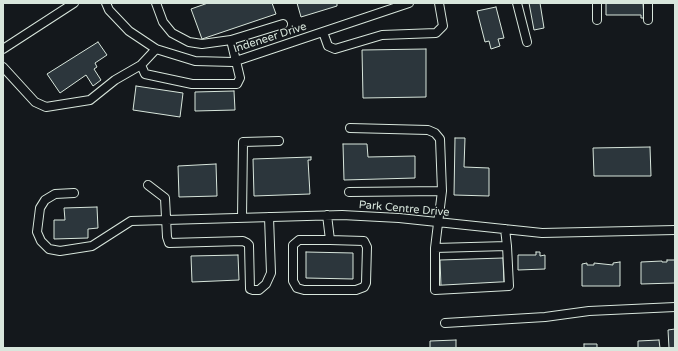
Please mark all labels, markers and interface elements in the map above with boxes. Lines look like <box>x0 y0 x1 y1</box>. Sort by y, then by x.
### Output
street label: Indeneer Drive <box>232 20 308 56</box>
street label: Park Centre Drive <box>358 198 450 220</box>

